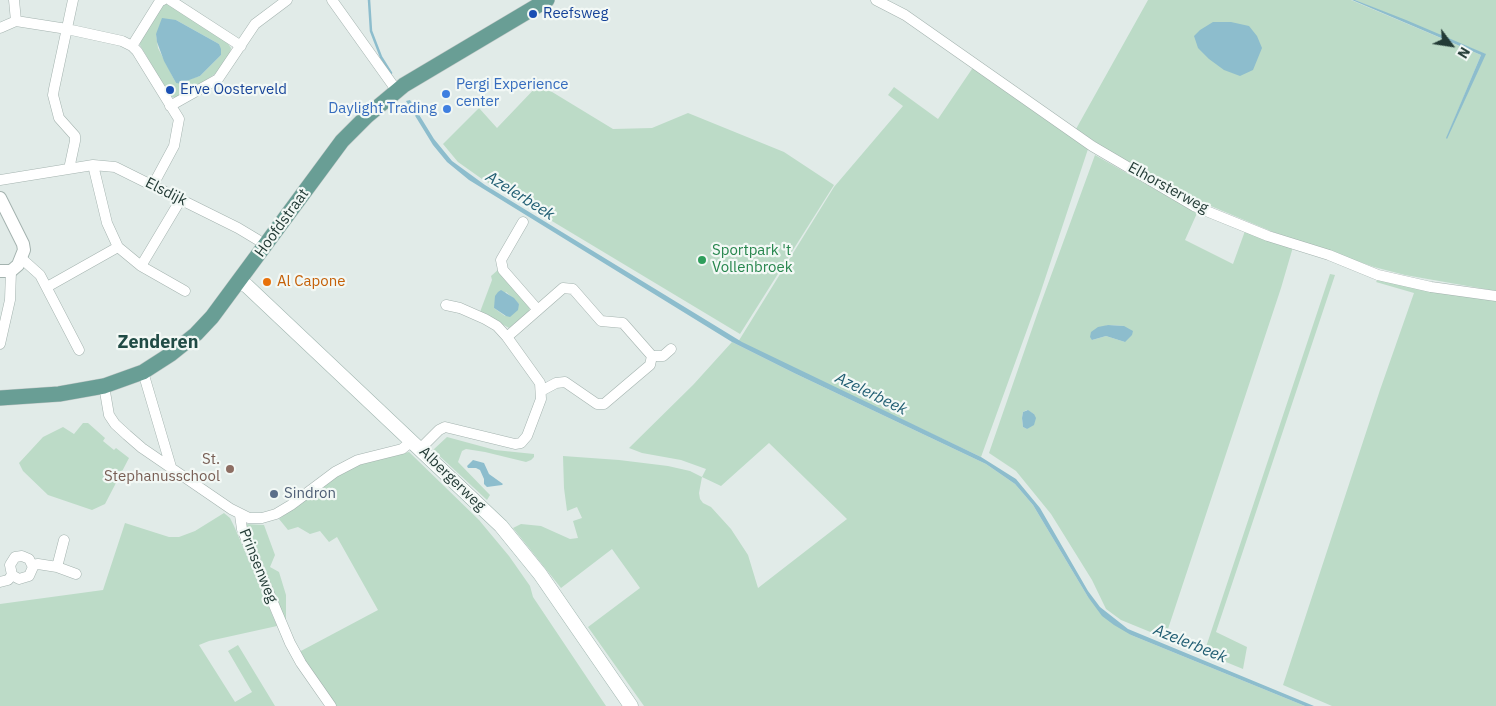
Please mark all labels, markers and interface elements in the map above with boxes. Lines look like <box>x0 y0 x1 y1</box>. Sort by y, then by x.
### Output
place label: Reefsweg <box>543 5 608 23</box>
marker: Reefsweg <box>527 8 539 20</box>
north arrow <box>1426 20 1476 70</box>
text: N <box>1454 44 1474 62</box>
place label: Pergi Experience center <box>456 76 568 111</box>
place label: Erve Oosterveld <box>180 81 287 99</box>
marker: Erve Oosterveld <box>164 84 176 96</box>
marker: Pergi Experience center <box>440 88 452 100</box>
place label: Daylight Trading <box>328 100 437 118</box>
marker: Daylight Trading <box>441 103 453 115</box>
street label: Elhorsterweg <box>1125 159 1211 217</box>
water label: Azelerbeek <box>482 167 558 225</box>
street label: Elsdijk <box>142 174 190 210</box>
street label: Hoofdstraat <box>251 185 313 261</box>
place label: Sportpark 't Vollenbroek <box>712 242 793 277</box>
marker: Sportpark 't Vollenbroek <box>696 254 708 266</box>
place label: Al Capone <box>277 273 345 291</box>
marker: Al Capone <box>261 276 273 288</box>
district label: Zenderen <box>118 332 198 354</box>
water label: Azelerbeek <box>832 368 910 420</box>
street label: Albergerweg <box>415 443 489 515</box>
place label: St. Stephanusschool <box>104 451 220 486</box>
marker: St. Stephanusschool <box>224 463 236 475</box>
place label: Sindron <box>284 485 336 503</box>
marker: Sindron <box>268 488 280 500</box>
street label: Prinsenweg <box>235 526 281 606</box>
water label: Azelerbeek <box>1151 621 1229 667</box>

